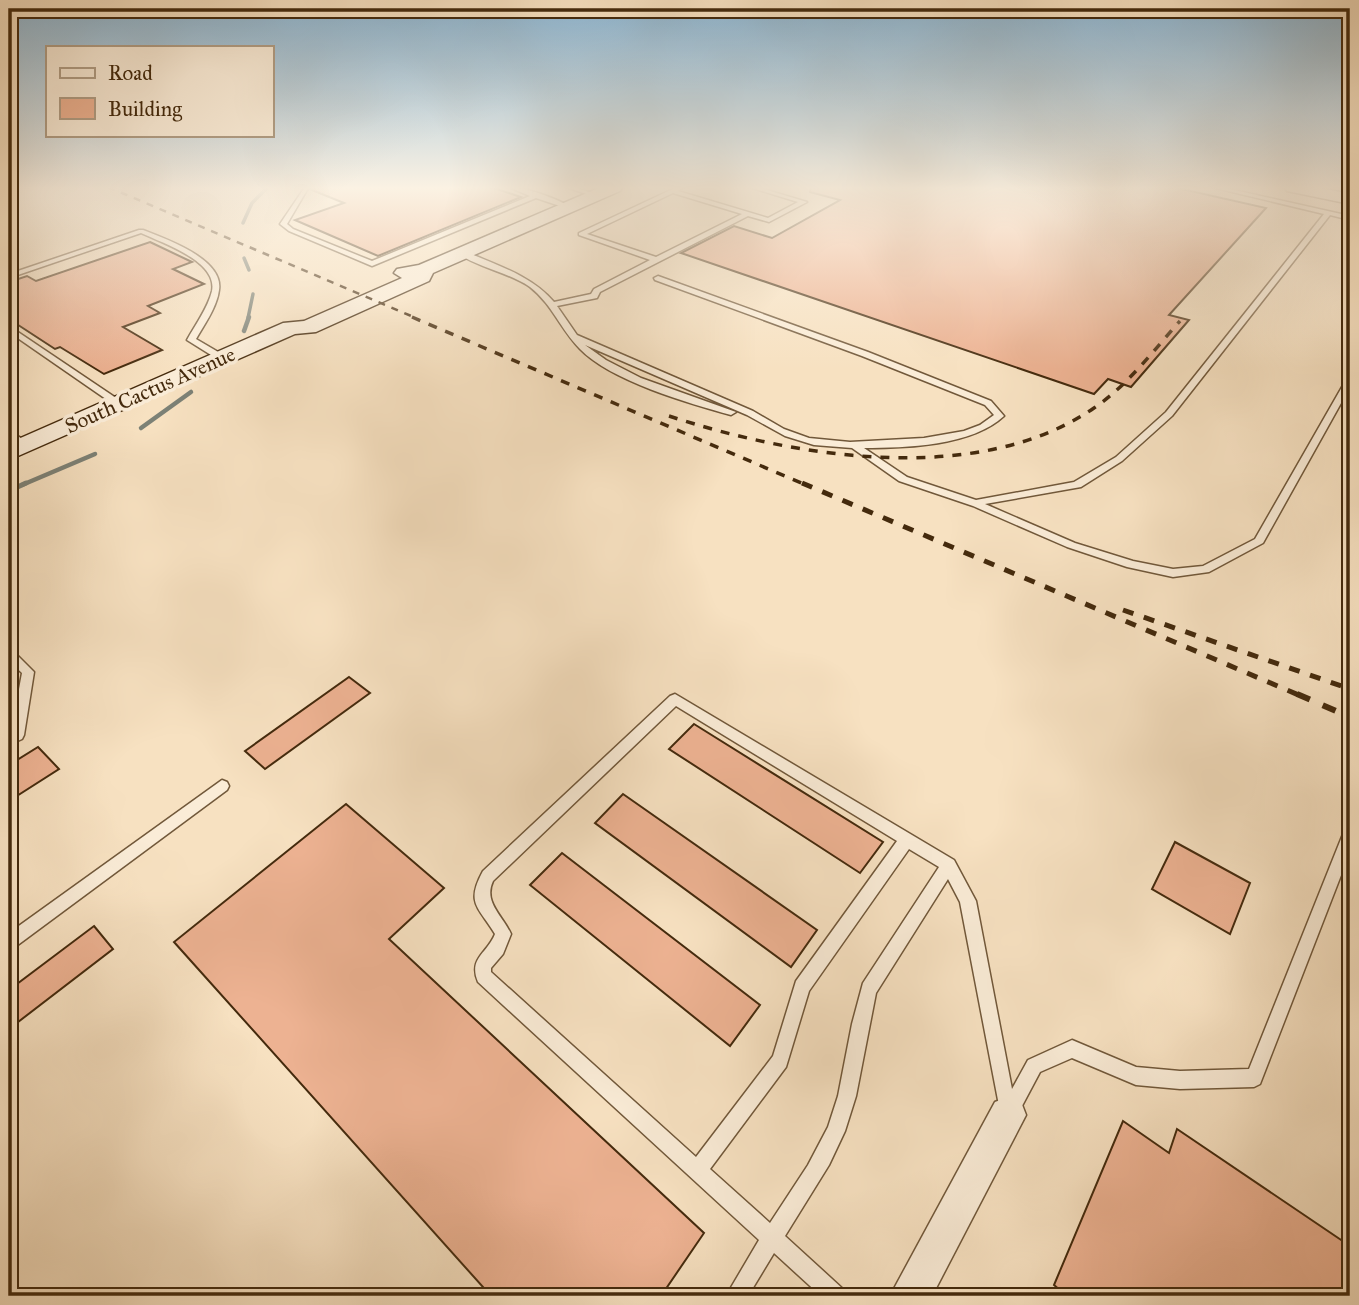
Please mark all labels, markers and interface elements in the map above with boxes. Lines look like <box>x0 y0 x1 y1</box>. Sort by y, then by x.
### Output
legend <box>46 46 273 136</box>
text: Road <box>108 60 153 86</box>
text: Building <box>108 96 182 122</box>
street label: South Cactus Avenue <box>61 341 239 439</box>

